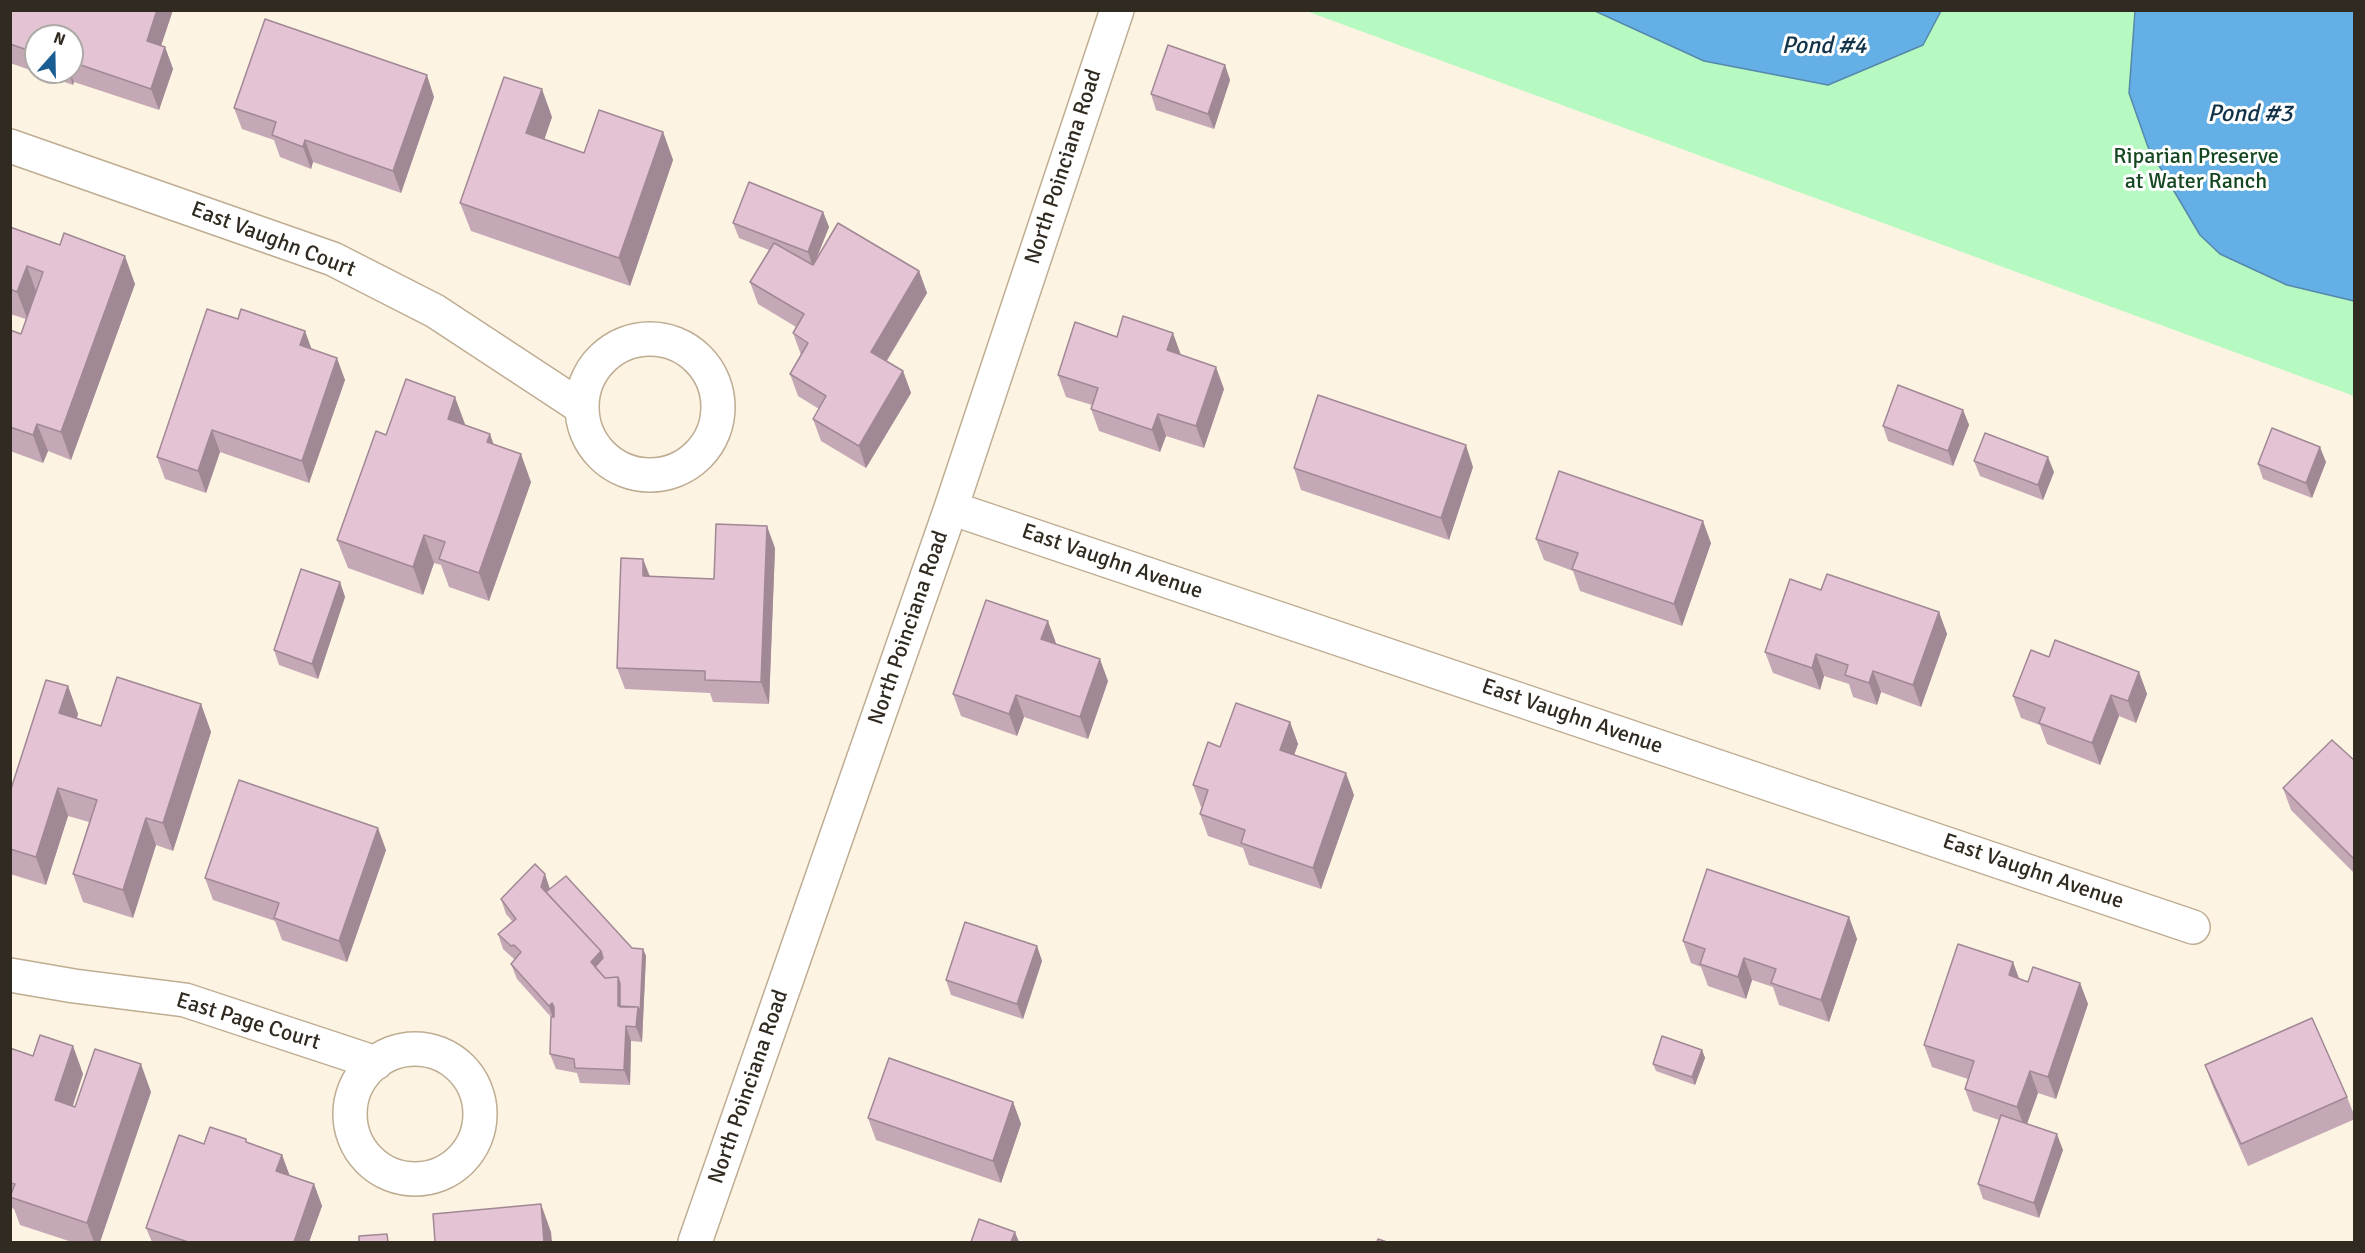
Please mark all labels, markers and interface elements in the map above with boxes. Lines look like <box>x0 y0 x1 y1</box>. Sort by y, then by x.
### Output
north arrow <box>24 24 84 84</box>
text: N <box>51 28 68 50</box>
water label: Pond #4 <box>1782 33 1866 61</box>
street label: North Poinciana Road <box>1020 66 1108 268</box>
water label: Pond #3 <box>2208 101 2292 129</box>
park label: Riparian Preserve at Water Ranch <box>2113 144 2279 196</box>
street label: East Vaughn Court <box>187 197 359 283</box>
street label: East Vaughn Avenue <box>1018 519 1206 605</box>
street label: North Poinciana Road <box>863 527 955 729</box>
street label: East Vaughn Avenue <box>1478 674 1666 760</box>
street label: East Vaughn Avenue <box>1939 829 2127 915</box>
street label: North Poinciana Road <box>703 986 795 1188</box>
street label: East Page Court <box>173 988 323 1056</box>

